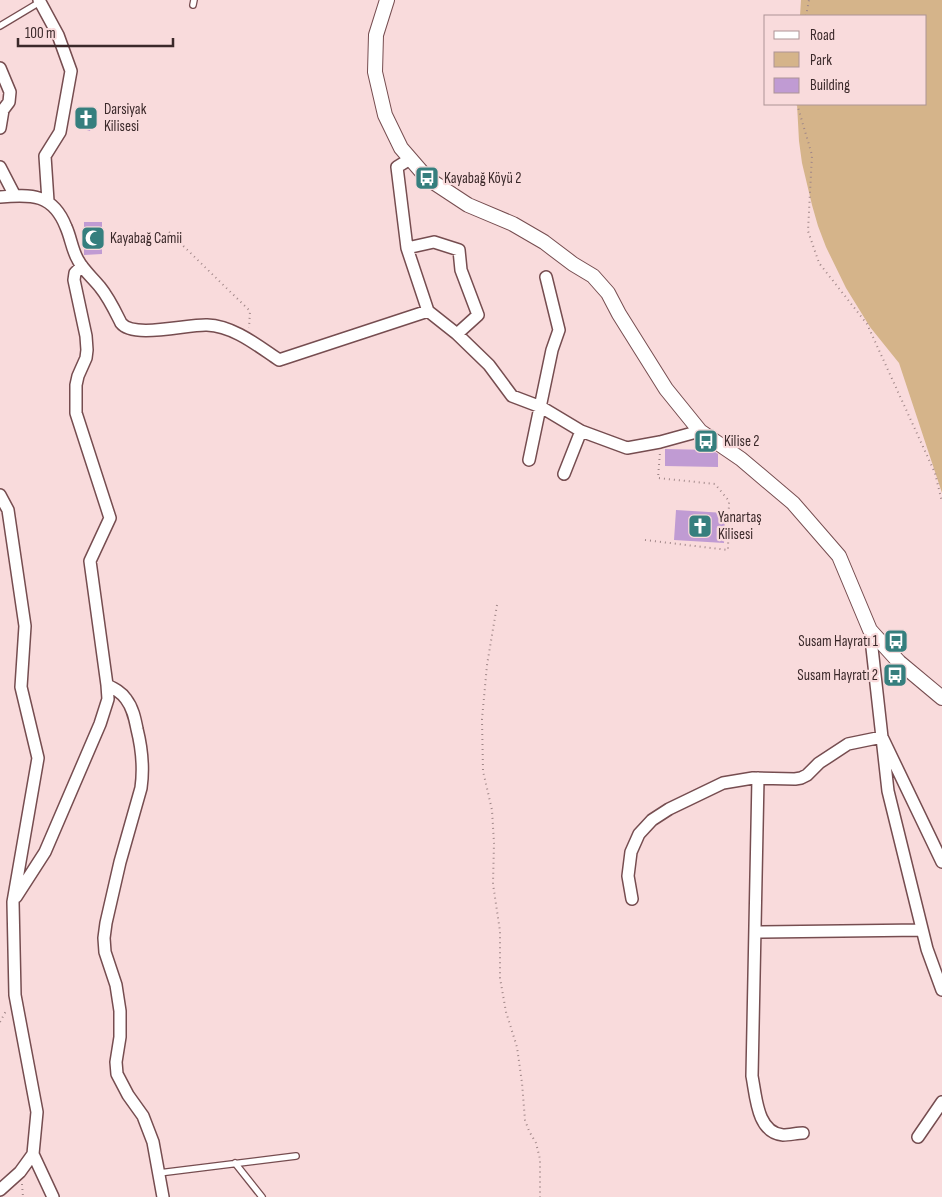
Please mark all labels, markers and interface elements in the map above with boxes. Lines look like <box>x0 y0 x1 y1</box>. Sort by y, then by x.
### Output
scale bar <box>18 15 172 47</box>
legend <box>764 15 927 105</box>
text: 100 m <box>25 24 56 43</box>
text: Road <box>810 26 835 45</box>
text: Park <box>810 51 832 70</box>
text: Building <box>810 76 850 95</box>
place label: Darsiyak Kilisesi <box>104 100 147 136</box>
church icon: Darsiyak Kilisesi <box>73 105 99 131</box>
bus stop icon: Kayabağ Köyü 2 <box>414 165 440 191</box>
place label: Kayabağ Köyü 2 <box>444 169 521 188</box>
mosque icon: Kayabağ Camii <box>80 225 106 251</box>
place label: Kayabağ Camii <box>110 229 182 248</box>
bus stop icon: Kilise 2 <box>693 428 719 454</box>
place label: Kilise 2 <box>724 432 760 451</box>
place label: Yanartaş Kilisesi <box>718 508 762 544</box>
church icon: Yanartaş Kilisesi <box>687 513 713 539</box>
bus stop icon: Susam Hayratı 1 <box>883 628 909 654</box>
place label: Susam Hayratı 1 <box>798 632 879 651</box>
bus stop icon: Susam Hayratı 2 <box>882 662 908 688</box>
place label: Susam Hayratı 2 <box>797 666 878 685</box>

